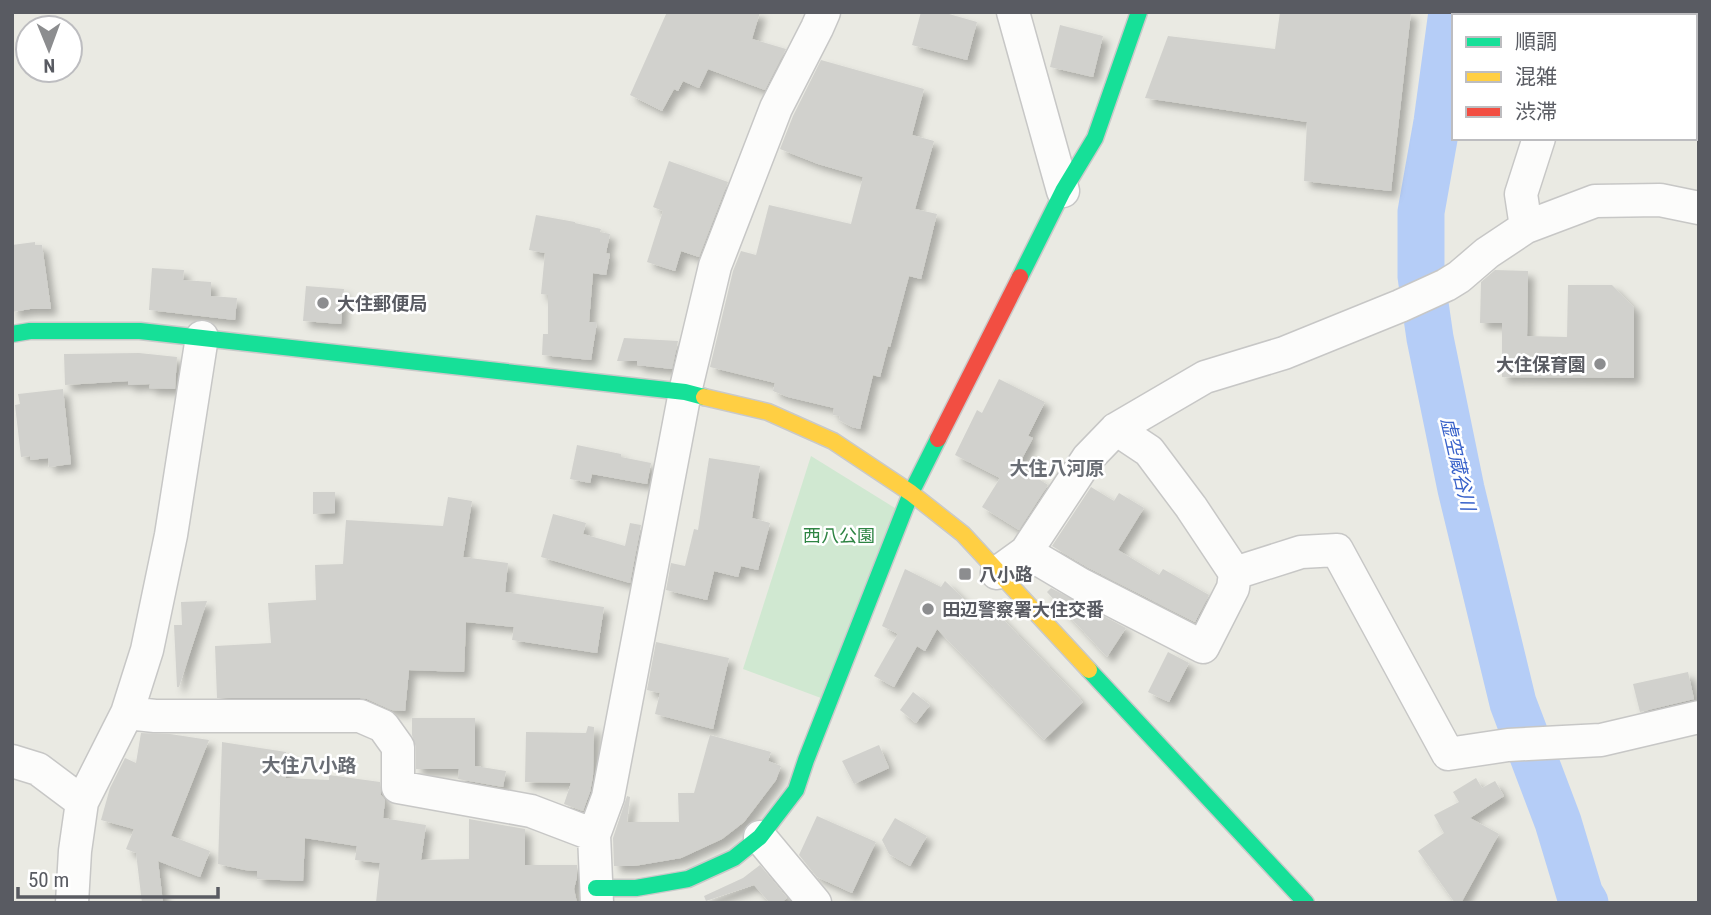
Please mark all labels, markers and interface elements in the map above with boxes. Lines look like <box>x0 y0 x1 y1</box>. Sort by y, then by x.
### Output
north arrow <box>14 14 84 84</box>
legend <box>1452 14 1697 140</box>
text: 順調 <box>1515 30 1557 54</box>
text: N <box>43 54 55 77</box>
text: 混雑 <box>1515 65 1557 89</box>
text: 渋滞 <box>1515 100 1557 124</box>
place label: 大住郵便局 <box>337 293 427 314</box>
marker: 大住郵便局 <box>315 295 331 311</box>
place label: 大住保育園 <box>1496 354 1586 375</box>
marker: 大住保育園 <box>1592 356 1608 372</box>
water label: 虚空蔵谷川 <box>1436 415 1480 515</box>
district label: 大住八河原 <box>1009 457 1105 480</box>
park label: 西八公園 <box>803 525 875 546</box>
place label: 八小路 <box>979 564 1033 585</box>
marker: 八小路 <box>957 566 973 582</box>
place label: 田辺警察署大住交番 <box>942 599 1104 620</box>
marker: 田辺警察署大住交番 <box>920 601 936 617</box>
district label: 大住八小路 <box>261 754 357 777</box>
scale bar <box>18 856 217 900</box>
text: 50 m <box>28 868 69 892</box>

